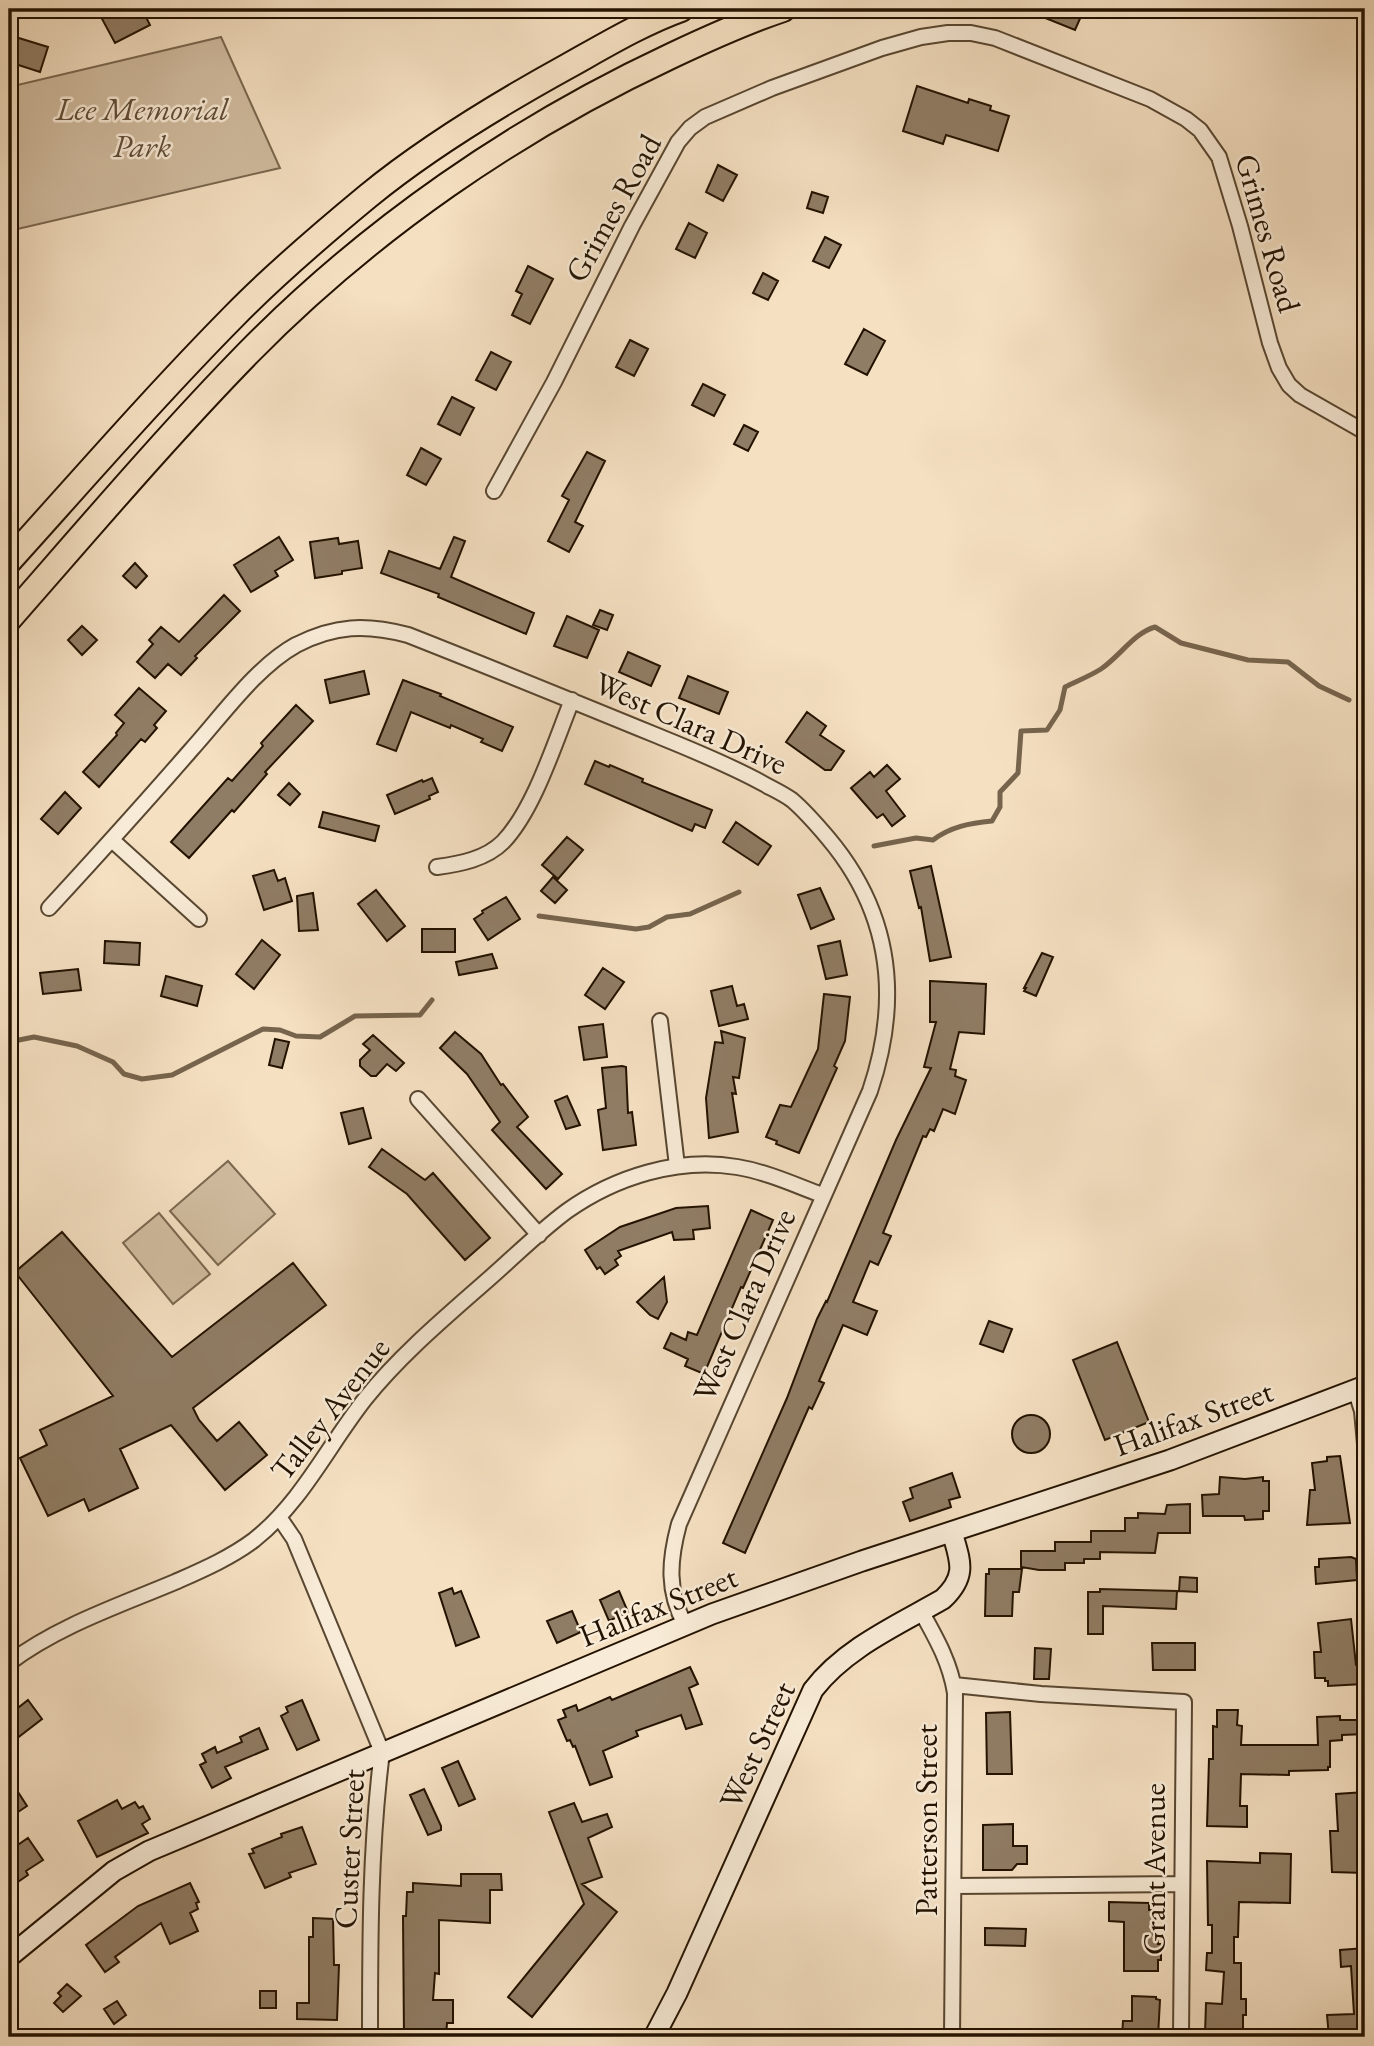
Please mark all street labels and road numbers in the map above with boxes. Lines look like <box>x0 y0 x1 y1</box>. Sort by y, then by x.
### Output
street label: Grimes Road <box>555 126 671 289</box>
street label: Grimes Road <box>1225 149 1311 318</box>
street label: West Clara Drive <box>588 662 794 784</box>
street label: West Clara Drive <box>683 1202 805 1408</box>
street label: Talley Avenue <box>261 1329 399 1489</box>
street label: Halifax Street <box>1107 1370 1279 1466</box>
street label: Halifax Street <box>573 1555 743 1657</box>
street label: West Street <box>709 1675 805 1815</box>
street label: Patterson Street <box>905 1724 947 1916</box>
street label: Custer Street <box>324 1768 374 1930</box>
street label: Grant Avenue <box>1133 1783 1175 1955</box>

